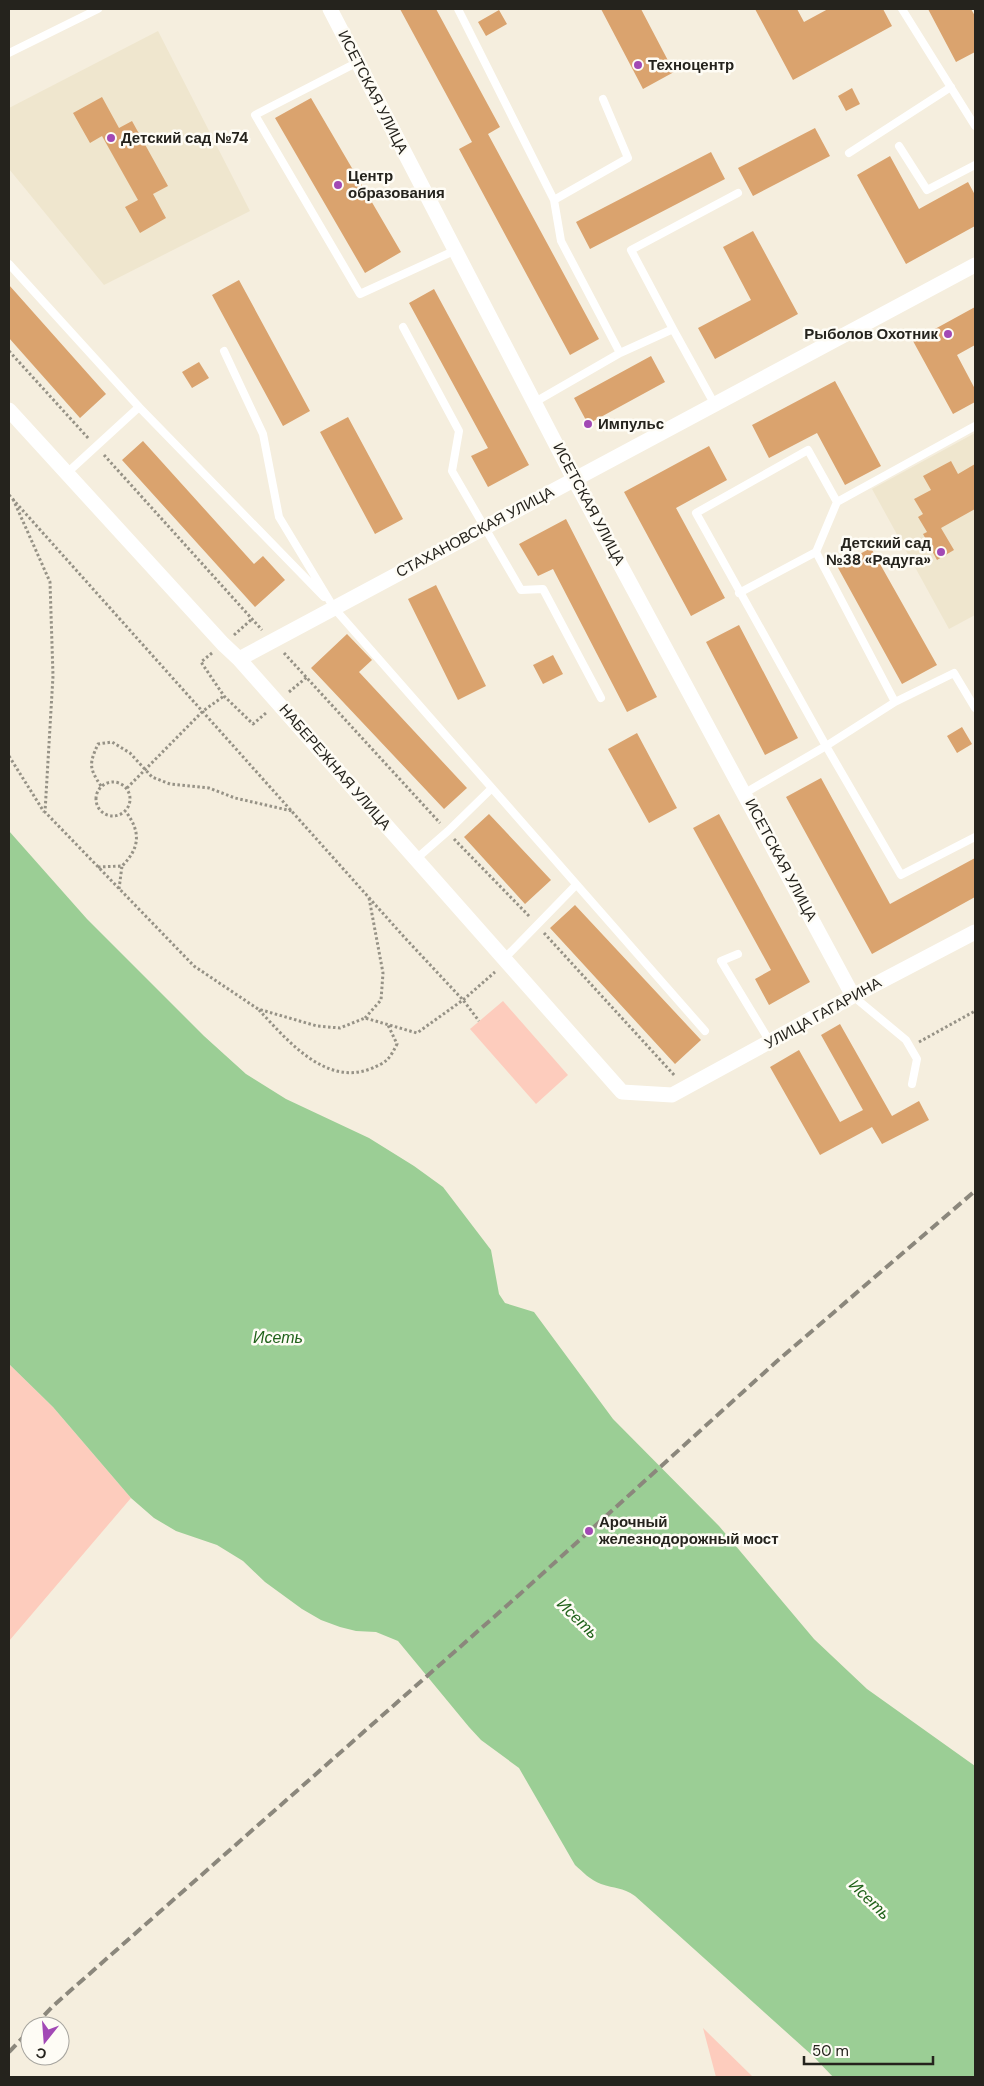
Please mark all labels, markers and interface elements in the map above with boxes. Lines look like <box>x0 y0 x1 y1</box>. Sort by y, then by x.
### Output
street label: ИСЕТСКАЯ УЛИЦА <box>333 27 413 157</box>
place label: Техноцентр <box>648 55 734 75</box>
marker: Техноцентр <box>632 59 644 71</box>
place label: Детский сад №74 <box>121 128 249 148</box>
marker: Детский сад №74 <box>105 132 117 144</box>
place label: Центр образования <box>348 166 445 203</box>
marker: Центр образования <box>332 179 344 191</box>
place label: Рыболов Охотник <box>804 324 938 344</box>
marker: Рыболов Охотник <box>942 328 954 340</box>
place label: Импульс <box>598 414 664 434</box>
marker: Импульс <box>582 418 594 430</box>
street label: ИСЕТСКАЯ УЛИЦА <box>548 439 630 569</box>
street label: СТАХАНОВСКАЯ УЛИЦА <box>393 482 557 582</box>
place label: Детский сад №38 «Радуга» <box>826 533 931 570</box>
marker: Детский сад №38 «Радуга» <box>935 546 947 558</box>
street label: НАБЕРЕЖНАЯ УЛИЦА <box>275 700 395 834</box>
street label: ИСЕТСКАЯ УЛИЦА <box>740 795 822 925</box>
street label: УЛИЦА ГАГАРИНА <box>761 973 885 1053</box>
water label: Исеть <box>253 1327 303 1348</box>
place label: Арочный железнодорожный мост <box>598 1512 779 1549</box>
marker: Арочный железнодорожный мост <box>583 1525 595 1537</box>
water label: Исеть <box>552 1593 603 1643</box>
water label: Исеть <box>844 1874 895 1924</box>
north arrow <box>20 2016 70 2066</box>
scale bar <box>804 2034 933 2066</box>
text: 50 m <box>812 2041 849 2061</box>
text: С <box>34 2043 49 2064</box>

